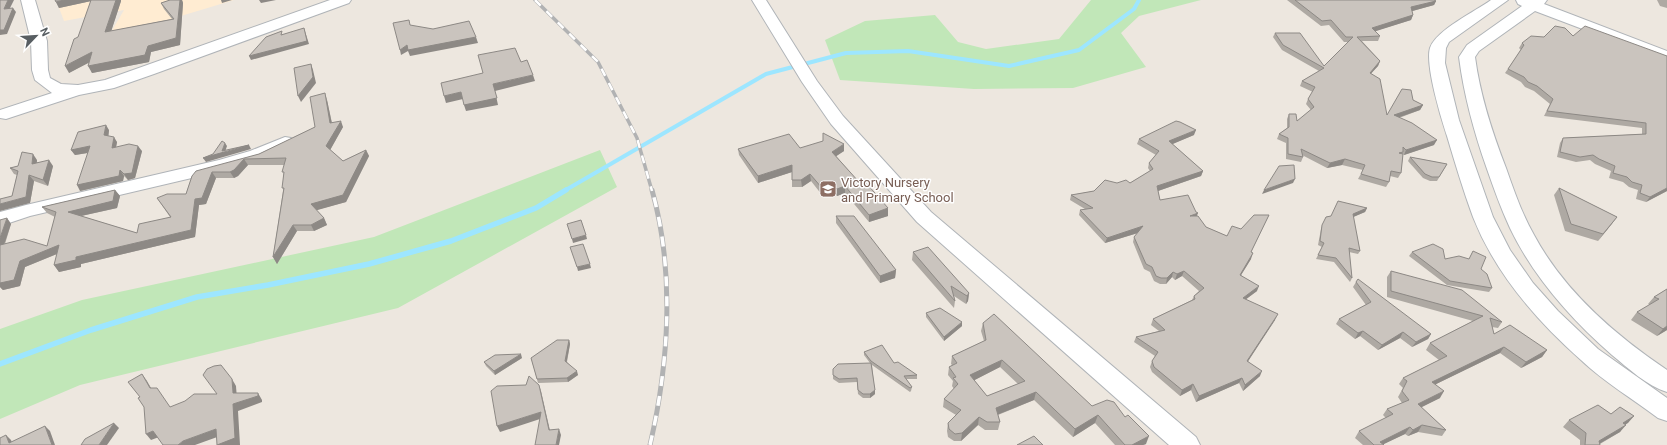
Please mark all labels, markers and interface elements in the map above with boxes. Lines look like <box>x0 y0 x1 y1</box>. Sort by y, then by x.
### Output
north arrow <box>16 16 56 56</box>
text: N <box>37 26 52 38</box>
place label: Victory Nursery and Primary School <box>841 175 954 205</box>
school or university icon: Victory Nursery and Primary School <box>818 179 838 199</box>

